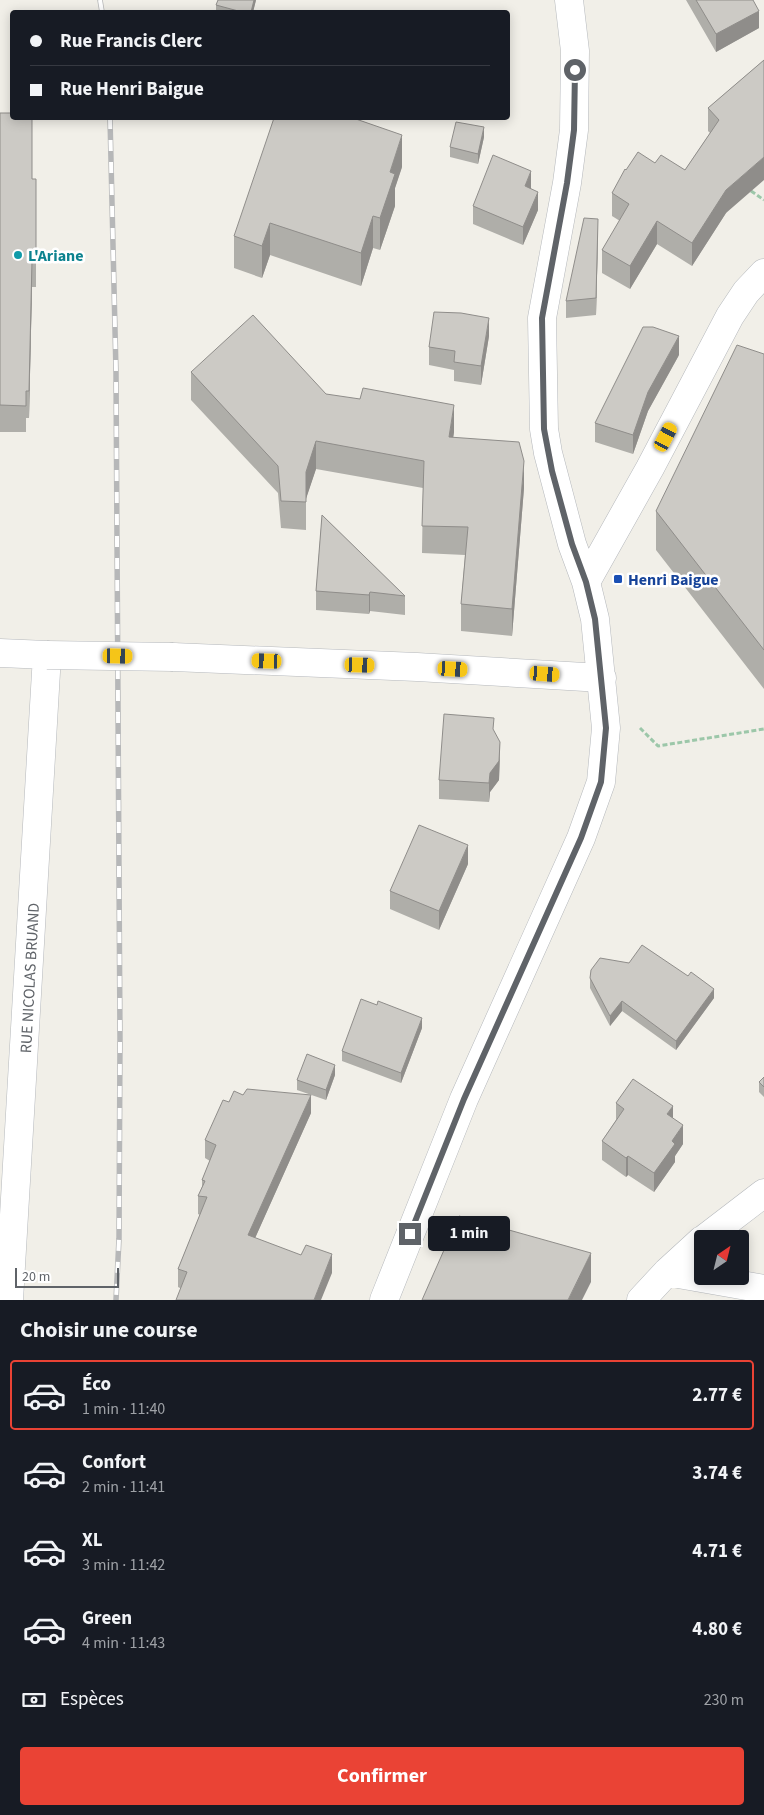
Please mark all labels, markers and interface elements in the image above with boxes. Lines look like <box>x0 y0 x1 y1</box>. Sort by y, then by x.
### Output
text: Rue Francis Clerc <box>60 28 203 55</box>
route start <box>564 59 586 81</box>
text: Rue Henri Baigue <box>60 76 204 103</box>
place label: L'Ariane <box>28 245 84 267</box>
marker: L'Ariane <box>12 249 24 261</box>
car <box>652 420 679 454</box>
place label: Henri Baigue <box>628 569 719 591</box>
marker: Henri Baigue <box>612 573 624 585</box>
car <box>102 648 133 664</box>
car <box>251 653 282 669</box>
car <box>344 657 375 673</box>
car <box>437 661 468 677</box>
car <box>529 665 560 683</box>
street label: RUE NICOLAS BRUAND <box>15 902 45 1054</box>
callout: 1 min <box>428 1216 510 1252</box>
text: 1 min <box>450 1222 488 1244</box>
route end <box>399 1223 421 1245</box>
north arrow <box>694 1230 749 1285</box>
map controls <box>694 1230 749 1285</box>
scale bar <box>15 1265 119 1288</box>
text: 20 m <box>22 1267 50 1287</box>
text: Choisir une course <box>20 1314 198 1346</box>
text: Éco <box>82 1371 111 1398</box>
icon: car <box>22 1373 67 1418</box>
text: 2.77 € <box>692 1382 742 1409</box>
text: 1 min · 11:40 <box>82 1398 165 1420</box>
text: Confort <box>82 1449 146 1476</box>
icon: car <box>22 1451 67 1496</box>
text: 3.74 € <box>692 1460 742 1487</box>
text: 2 min · 11:41 <box>82 1476 165 1498</box>
text: XL <box>82 1527 103 1554</box>
icon: car <box>22 1529 67 1574</box>
text: 4.71 € <box>692 1538 742 1565</box>
text: 3 min · 11:42 <box>82 1554 165 1576</box>
text: Green <box>82 1605 132 1632</box>
icon: car <box>22 1607 67 1652</box>
text: 4.80 € <box>692 1616 742 1643</box>
text: 4 min · 11:43 <box>82 1632 165 1654</box>
icon: cash <box>20 1686 48 1714</box>
text: Espèces <box>60 1686 124 1713</box>
text: 230 m <box>704 1689 744 1711</box>
button: Confirmer <box>20 1747 744 1805</box>

